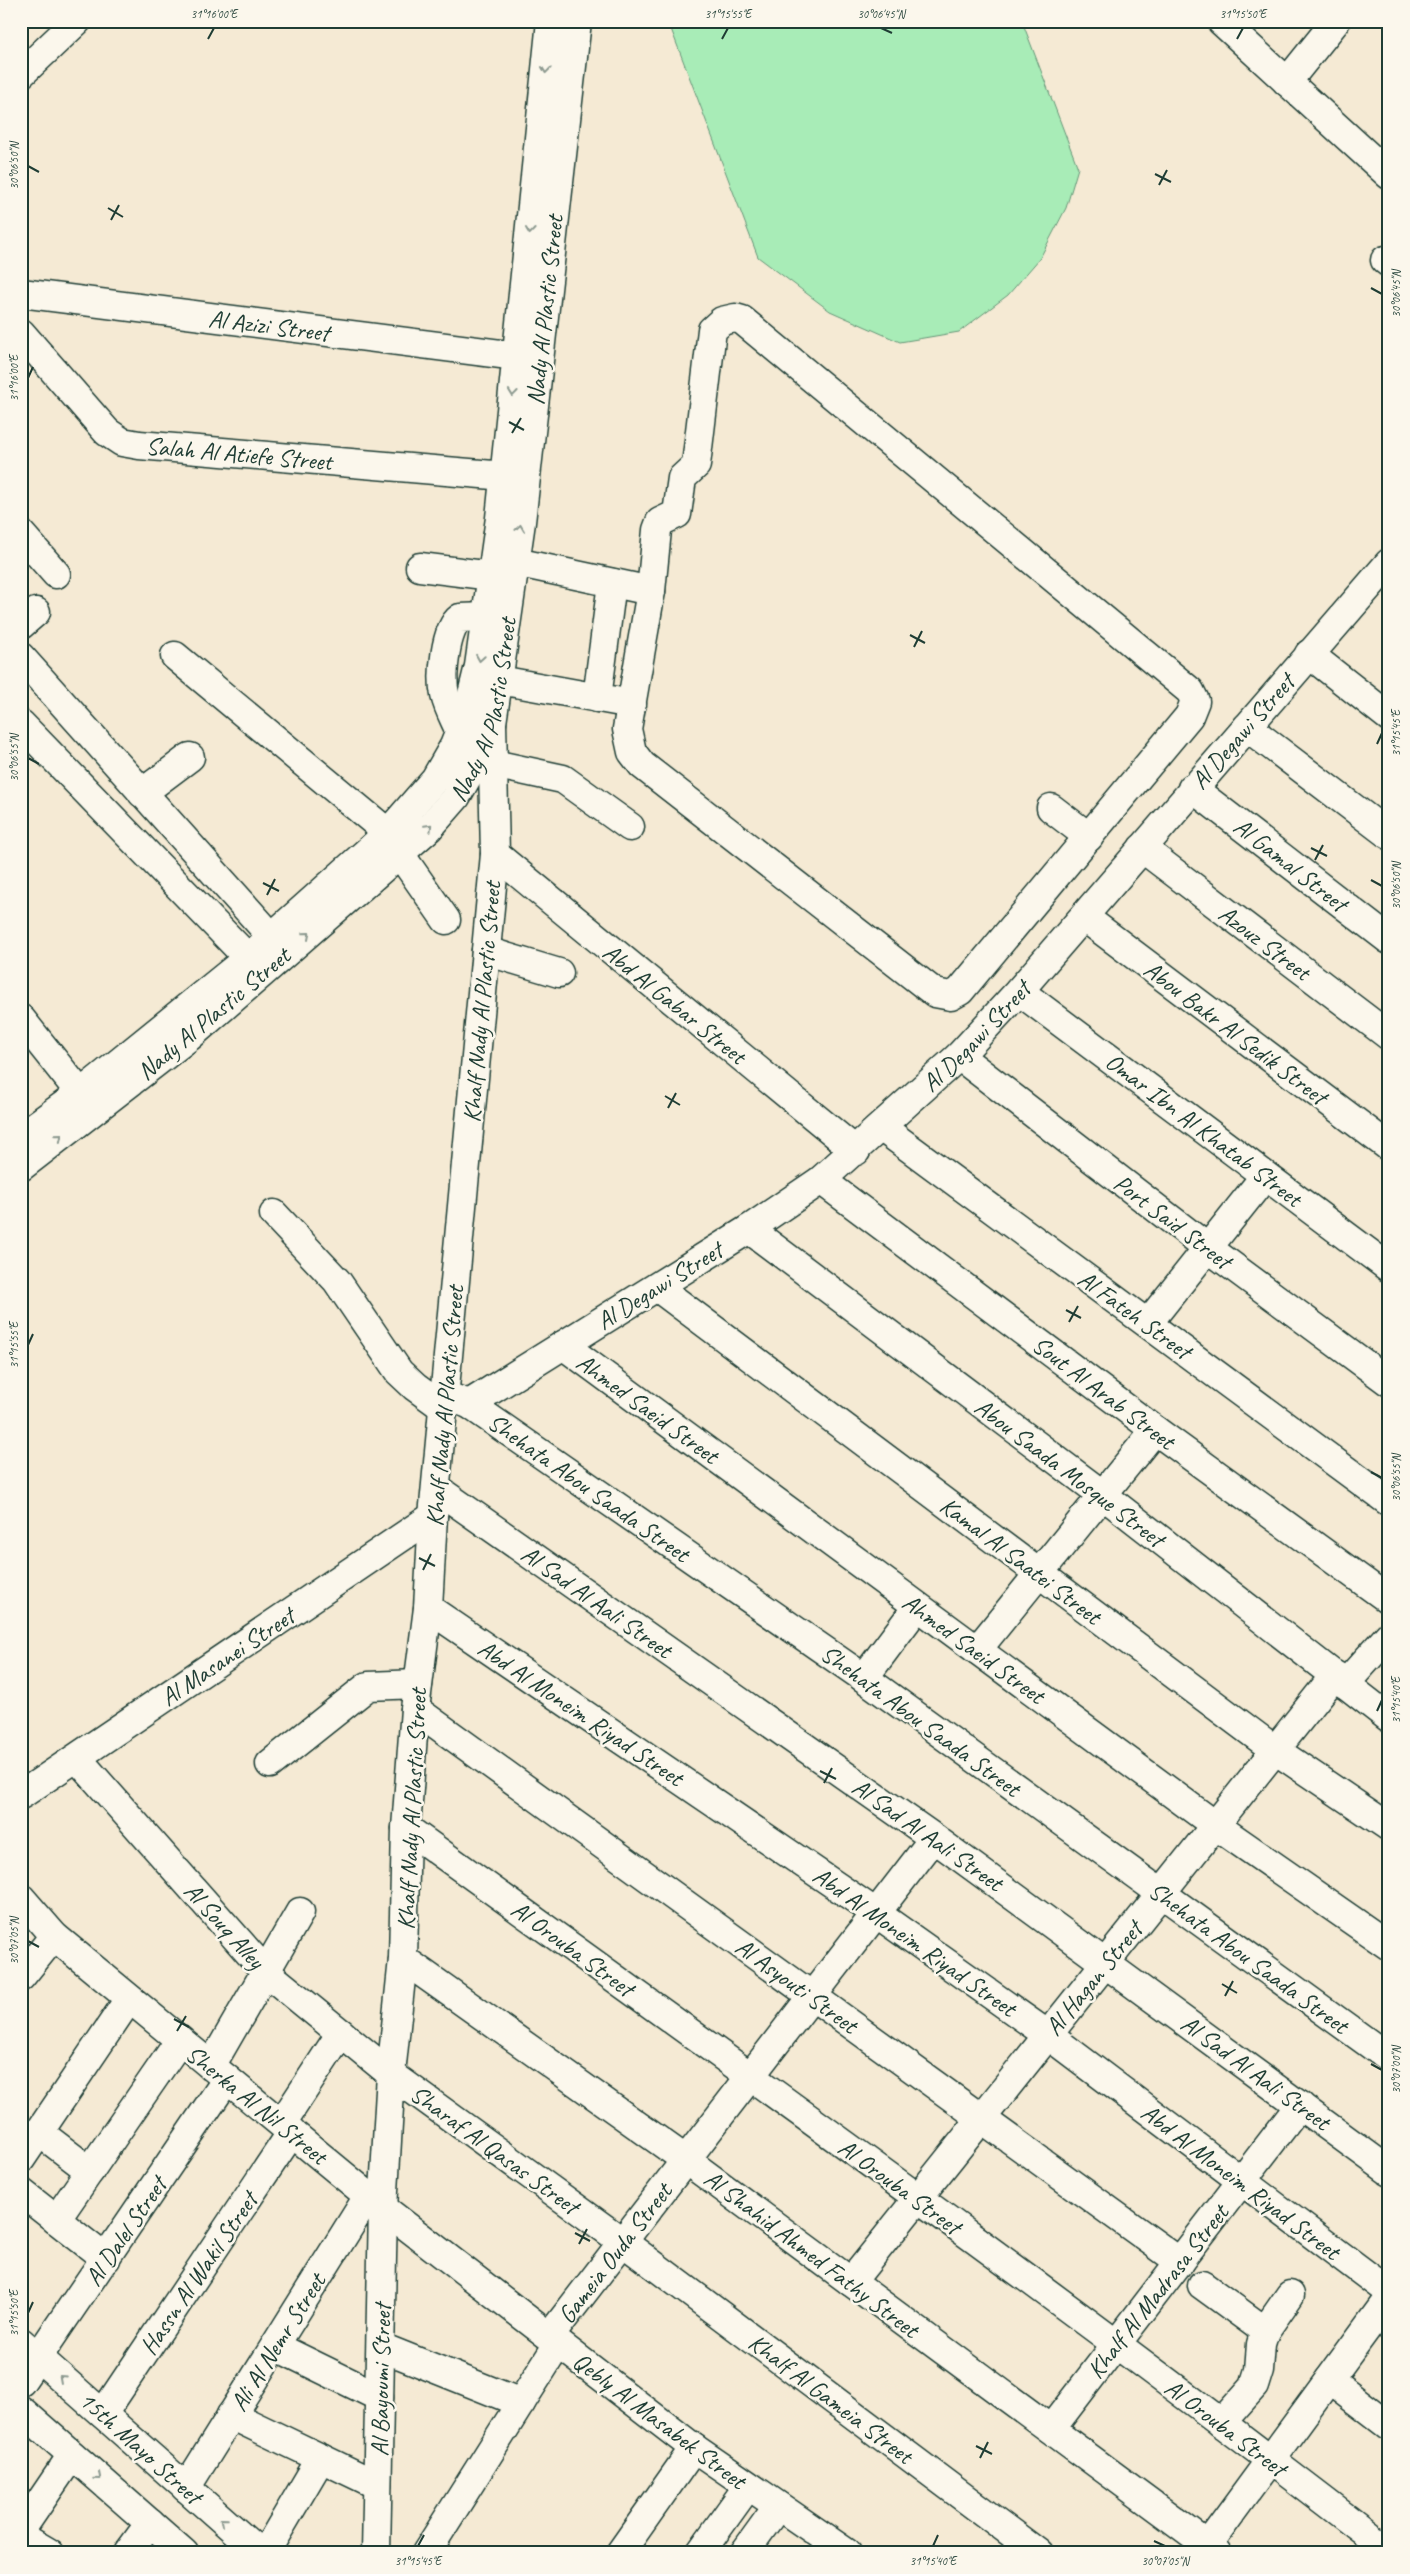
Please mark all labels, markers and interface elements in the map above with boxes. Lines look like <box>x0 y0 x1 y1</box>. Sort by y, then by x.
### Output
text: 31°16'00"E <box>191 6 239 22</box>
text: 31°15'55"E <box>705 6 753 22</box>
text: 30°06'45"N <box>857 6 906 22</box>
text: 31°15'50"E <box>1220 6 1268 22</box>
one-way arrow <box>541 66 552 74</box>
text: 30°06'50"N <box>6 141 22 190</box>
street label: Nady Al Plastic Street <box>519 211 571 406</box>
one-way arrow <box>524 228 535 236</box>
text: 30°06'45"N <box>1388 269 1404 318</box>
street label: Al Azizi Street <box>207 303 335 350</box>
text: 31°16'00"E <box>6 353 22 401</box>
one-way arrow <box>508 389 519 397</box>
street label: Salah Al Atiefe Street <box>145 430 336 478</box>
one-way arrow <box>514 524 525 532</box>
street label: Nady Al Plastic Street <box>442 613 524 807</box>
one-way arrow <box>475 655 486 663</box>
street label: Al Degawi Street <box>1184 665 1304 796</box>
text: 31°15'45"E <box>1388 708 1404 756</box>
text: 30°06'55"N <box>6 733 22 782</box>
street label: Al Gamal Street <box>1227 810 1357 921</box>
one-way arrow <box>423 824 432 833</box>
text: 30°06'50"N <box>1388 861 1404 910</box>
street label: Khalf Nady Al Plastic Street <box>456 878 509 1124</box>
street label: Azouz Street <box>1212 898 1319 989</box>
one-way arrow <box>302 931 311 940</box>
street label: Abd Al Gabar Street <box>596 936 755 1073</box>
street label: Nady Al Plastic Street <box>130 939 299 1087</box>
street label: Abou Bakr Al Sedik Street <box>1137 953 1336 1114</box>
street label: Al Degawi Street <box>915 971 1040 1099</box>
street label: Omar Ibn Al Khatab Street <box>1099 1045 1310 1216</box>
one-way arrow <box>53 1134 62 1142</box>
street label: Port Said Street <box>1107 1167 1241 1279</box>
street label: Al Degawi Street <box>591 1233 732 1337</box>
street label: Al Fateh Street <box>1072 1263 1200 1369</box>
street label: Khalf Nady Al Plastic Street <box>419 1282 472 1528</box>
text: 31°15'55"E <box>6 1320 22 1368</box>
street label: Sout Al Arab Street <box>1026 1329 1183 1459</box>
street label: Ahmed Saeid Street <box>570 1346 727 1473</box>
street label: Abou Saada Mosque Street <box>968 1391 1174 1557</box>
street label: Shehata Abou Saada Street <box>481 1406 698 1571</box>
text: 30°06'55"N <box>1388 1453 1404 1502</box>
street label: Kamal Al Saatei Street <box>934 1490 1109 1633</box>
street label: Al Sad Al Aali Street <box>515 1538 680 1667</box>
street label: Ahmed Saeid Street <box>896 1586 1053 1713</box>
street label: Al Masanei Street <box>154 1598 304 1713</box>
street label: Abd Al Moneim Riyad Street <box>472 1632 691 1795</box>
street label: Shehata Abou Saada Street <box>814 1638 1029 1806</box>
text: 31°15'40"E <box>1388 1675 1404 1723</box>
street label: Khalf Nady Al Plastic Street <box>390 1685 434 1930</box>
street label: Al Sad Al Aali Street <box>846 1771 1011 1900</box>
street label: Abd Al Moneim Riyad Street <box>807 1860 1024 2026</box>
street label: Shehata Abou Saada Street <box>1142 1875 1357 2043</box>
street label: Al Souq Alley <box>177 1876 273 1977</box>
street label: Al Orouba Street <box>505 1894 643 2006</box>
street label: Al Hagan Street <box>1038 1912 1152 2042</box>
text: 30°07'05"N <box>6 1916 22 1965</box>
street label: Al Asyouti Street <box>729 1931 866 2043</box>
street label: Al Sad Al Aali Street <box>1175 2008 1339 2139</box>
street label: Sherka Al Nil Street <box>179 2038 336 2173</box>
text: 30°07'00"N <box>1388 2045 1404 2094</box>
street label: Sharaf Al Qasas Street <box>404 2078 588 2224</box>
street label: Abd Al Moneim Riyad Street <box>1135 2097 1348 2269</box>
street label: Al Orouba Street <box>832 2132 970 2244</box>
street label: Al Shahid Ahmed Fathy Street <box>698 2163 927 2347</box>
street label: Al Dalel Street <box>78 2168 176 2292</box>
street label: Gameia Ouda Street <box>551 2175 681 2330</box>
street label: Hassn Al Wakil Street <box>133 2183 267 2361</box>
street label: Khalf Al Madrasa Street <box>1080 2196 1237 2385</box>
street label: Ali Al Nemr Street <box>223 2265 334 2417</box>
text: 31°15'50"E <box>6 2288 22 2336</box>
street label: Al Bayoumi Street <box>364 2300 398 2457</box>
street label: Khalf Al Gameia Street <box>742 2327 921 2473</box>
street label: Qebly Al Masabek Street <box>566 2345 755 2498</box>
street label: Al Orouba Street <box>1158 2372 1295 2486</box>
one-way arrow <box>59 2375 68 2384</box>
street label: 15th Mayo Street <box>72 2384 211 2514</box>
one-way arrow <box>92 2471 101 2480</box>
one-way arrow <box>220 2517 229 2526</box>
text: 31°15'45"E <box>395 2553 443 2569</box>
text: 31°15'40"E <box>910 2553 958 2569</box>
text: 30°07'05"N <box>1141 2553 1190 2569</box>

